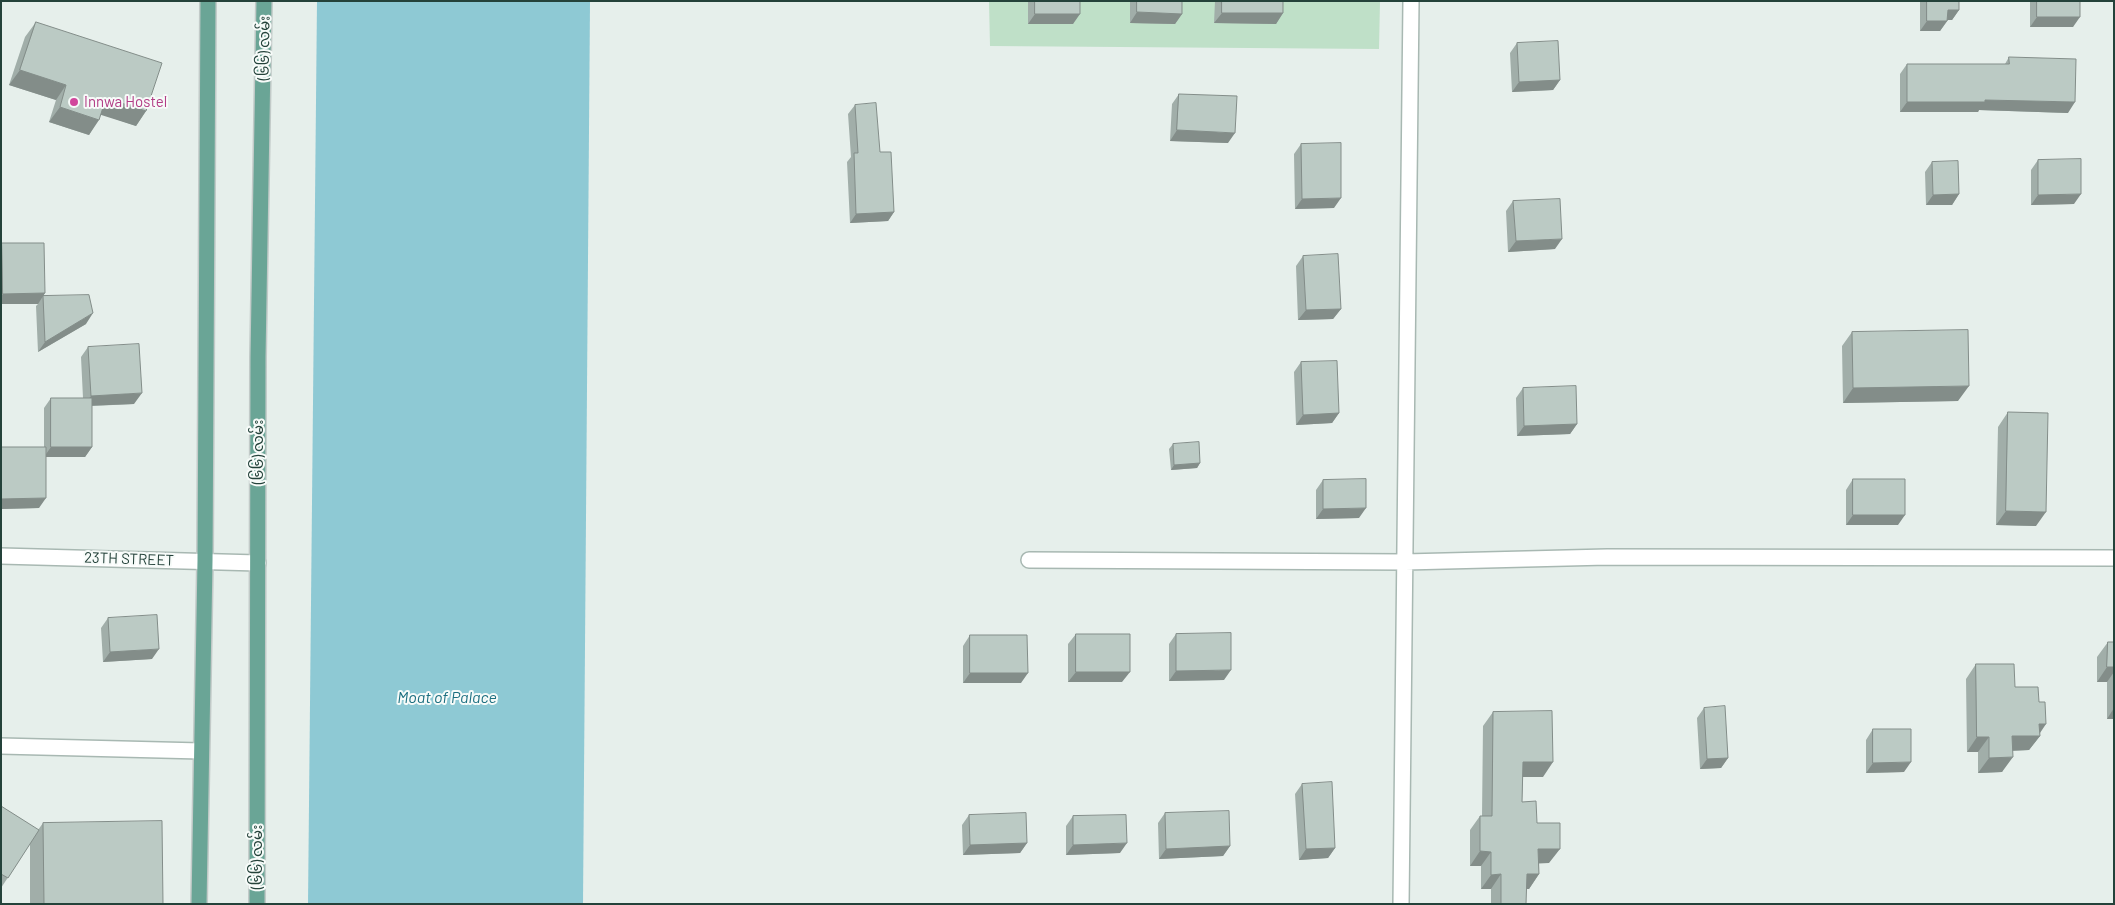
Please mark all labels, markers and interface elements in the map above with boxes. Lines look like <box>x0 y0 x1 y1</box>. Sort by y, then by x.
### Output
street label: (၆၆) လမ်း <box>254 16 274 80</box>
place label: Innwa Hostel <box>84 93 167 111</box>
marker: Innwa Hostel <box>68 96 80 108</box>
street label: (၆၆) လမ်း <box>249 420 267 484</box>
street label: 23TH STREET <box>84 548 174 570</box>
water label: Moat of Palace <box>397 688 497 708</box>
street label: (၆၆) လမ်း <box>248 825 266 889</box>

